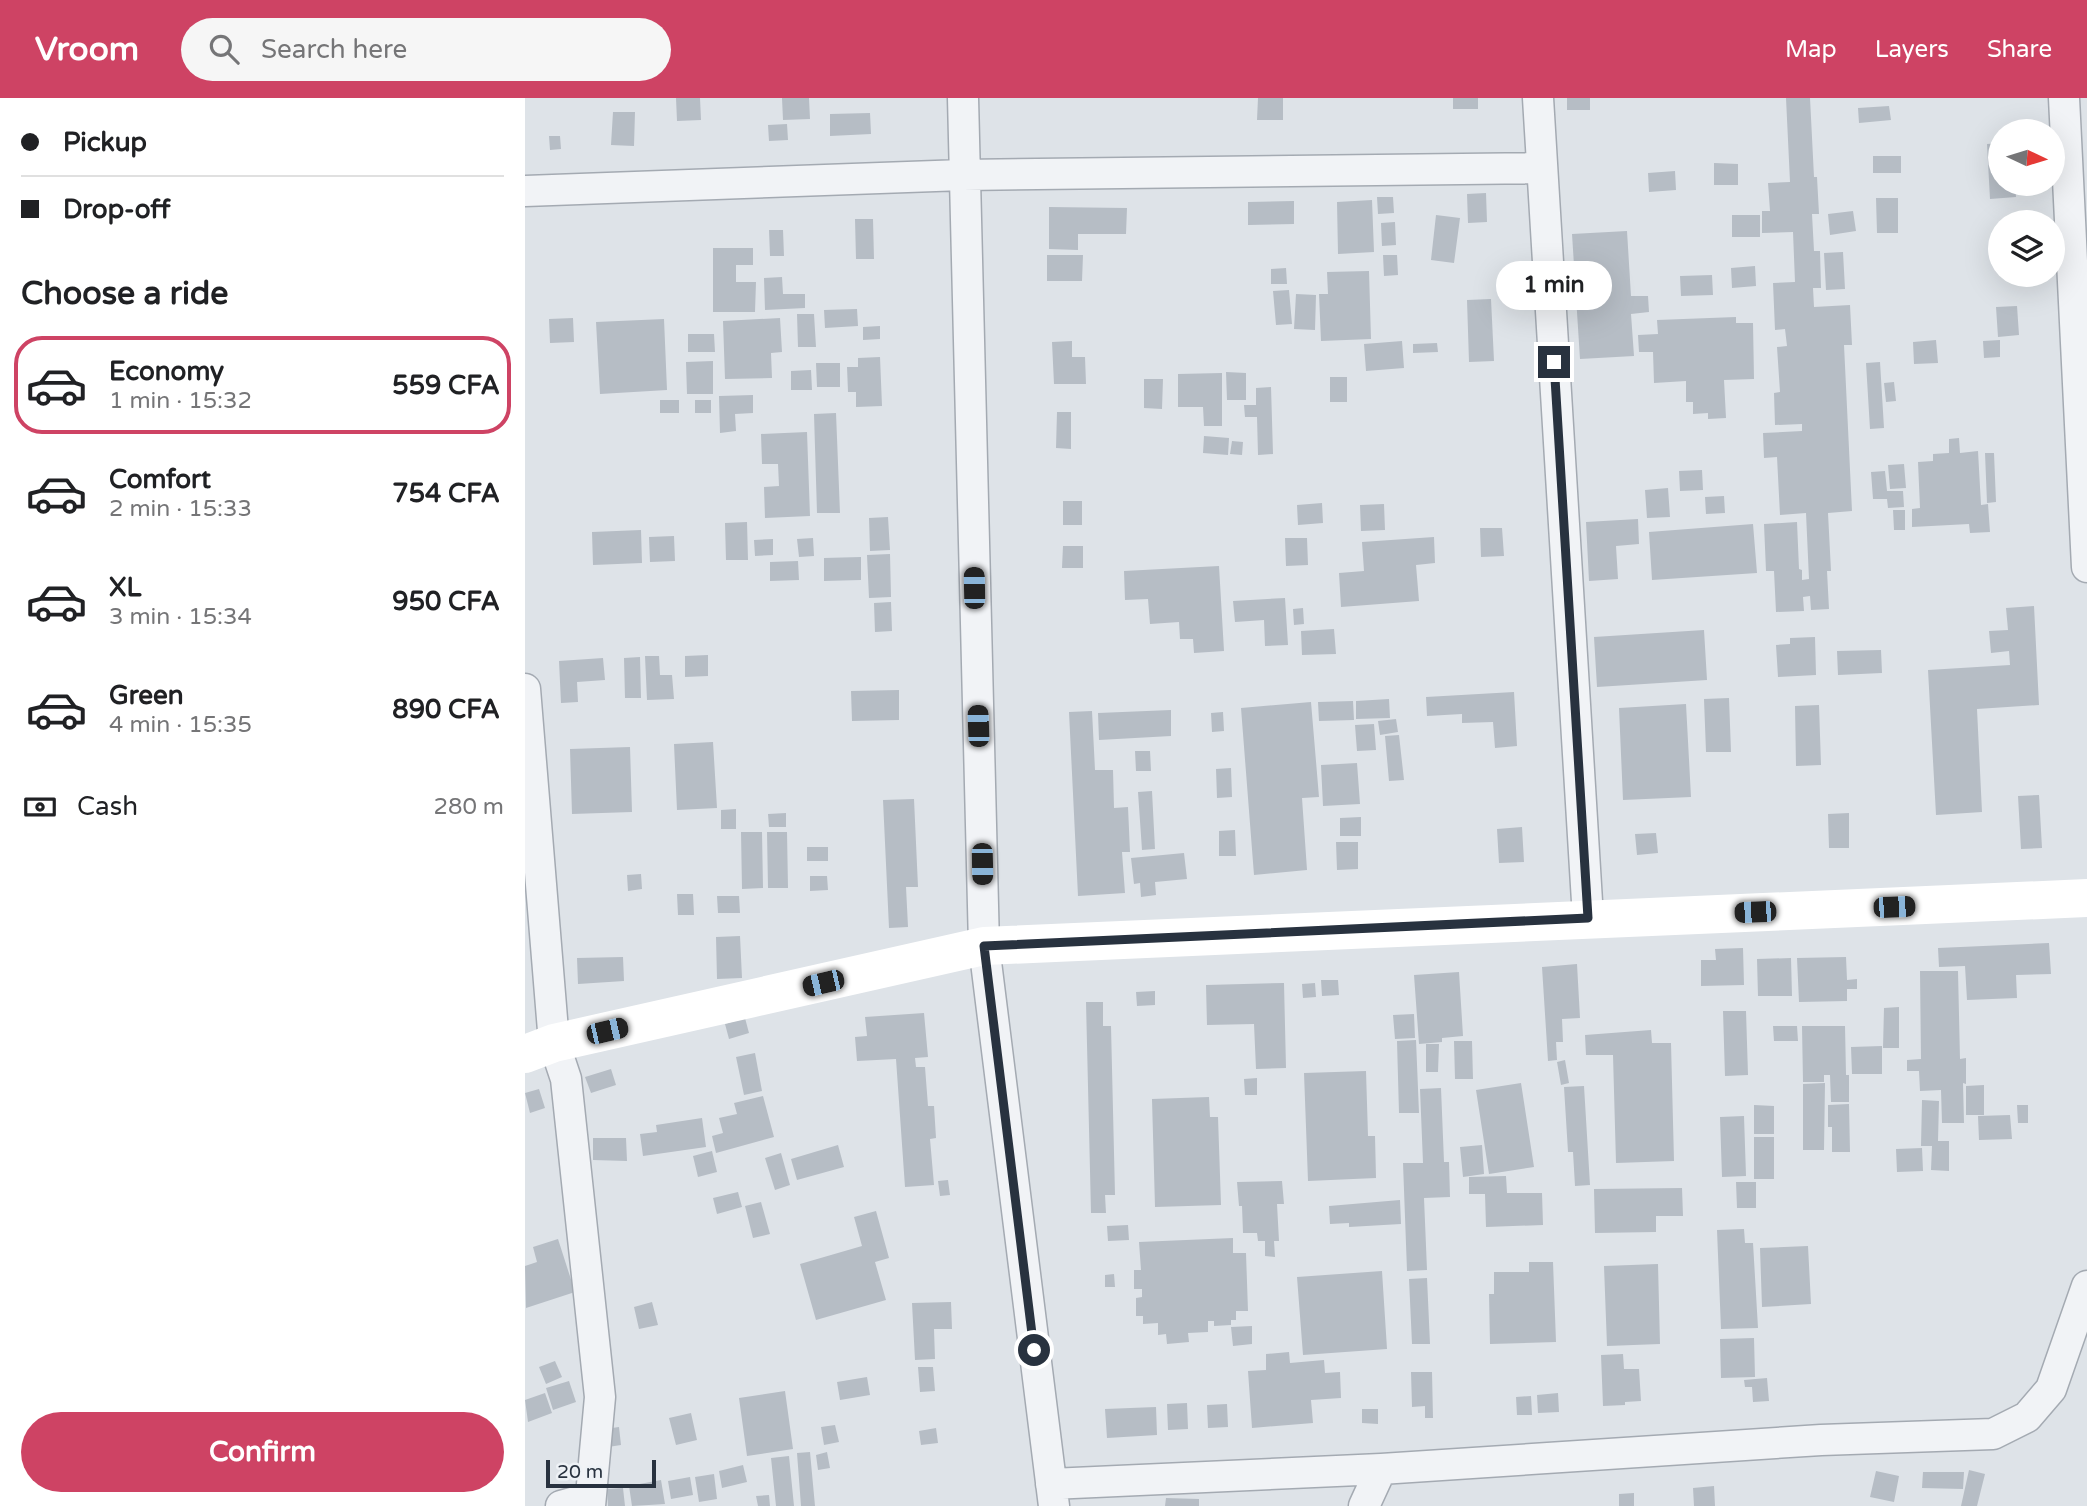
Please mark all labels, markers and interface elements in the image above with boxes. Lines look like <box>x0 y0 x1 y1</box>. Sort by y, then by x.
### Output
search box <box>181 18 671 81</box>
text: Vroom <box>35 30 139 69</box>
icon: search <box>205 30 243 68</box>
text: Search here <box>261 34 407 65</box>
text: Map <box>1785 35 1837 64</box>
text: Layers <box>1875 35 1949 64</box>
text: Share <box>1987 35 2052 64</box>
north arrow <box>1988 119 2065 196</box>
map controls <box>1988 119 2065 287</box>
text: Pickup <box>63 127 147 158</box>
text: Drop-off <box>63 194 170 225</box>
button: layers <box>1988 210 2065 287</box>
callout: 1 min <box>1496 260 1612 310</box>
text: 1 min <box>1523 271 1585 299</box>
text: Choose a ride <box>21 275 228 313</box>
route end <box>1538 346 1570 378</box>
icon: car <box>25 354 88 417</box>
text: Economy <box>109 356 224 387</box>
text: 559 CFA <box>392 370 500 401</box>
text: 1 min · 15:32 <box>109 387 252 415</box>
icon: car <box>25 462 88 525</box>
text: Comfort <box>109 464 211 495</box>
text: 754 CFA <box>392 478 500 509</box>
text: 2 min · 15:33 <box>109 495 252 523</box>
car <box>964 567 985 609</box>
icon: car <box>25 570 88 633</box>
text: XL <box>109 572 141 603</box>
text: 950 CFA <box>392 586 500 617</box>
text: 3 min · 15:34 <box>109 603 252 631</box>
icon: car <box>25 678 88 741</box>
text: Green <box>109 680 184 711</box>
text: 890 CFA <box>392 694 500 725</box>
car <box>967 705 990 747</box>
text: 4 min · 15:35 <box>109 711 252 739</box>
icon: cash <box>21 788 59 826</box>
text: Cash <box>77 791 138 822</box>
text: 280 m <box>434 793 504 821</box>
car <box>972 843 993 885</box>
car <box>1873 896 1916 918</box>
car <box>1734 901 1777 923</box>
car <box>801 968 846 998</box>
car <box>585 1016 630 1046</box>
route start <box>1018 1334 1050 1366</box>
button: Confirm <box>21 1412 504 1492</box>
scale bar <box>546 1457 656 1489</box>
text: 20 m <box>557 1461 603 1483</box>

